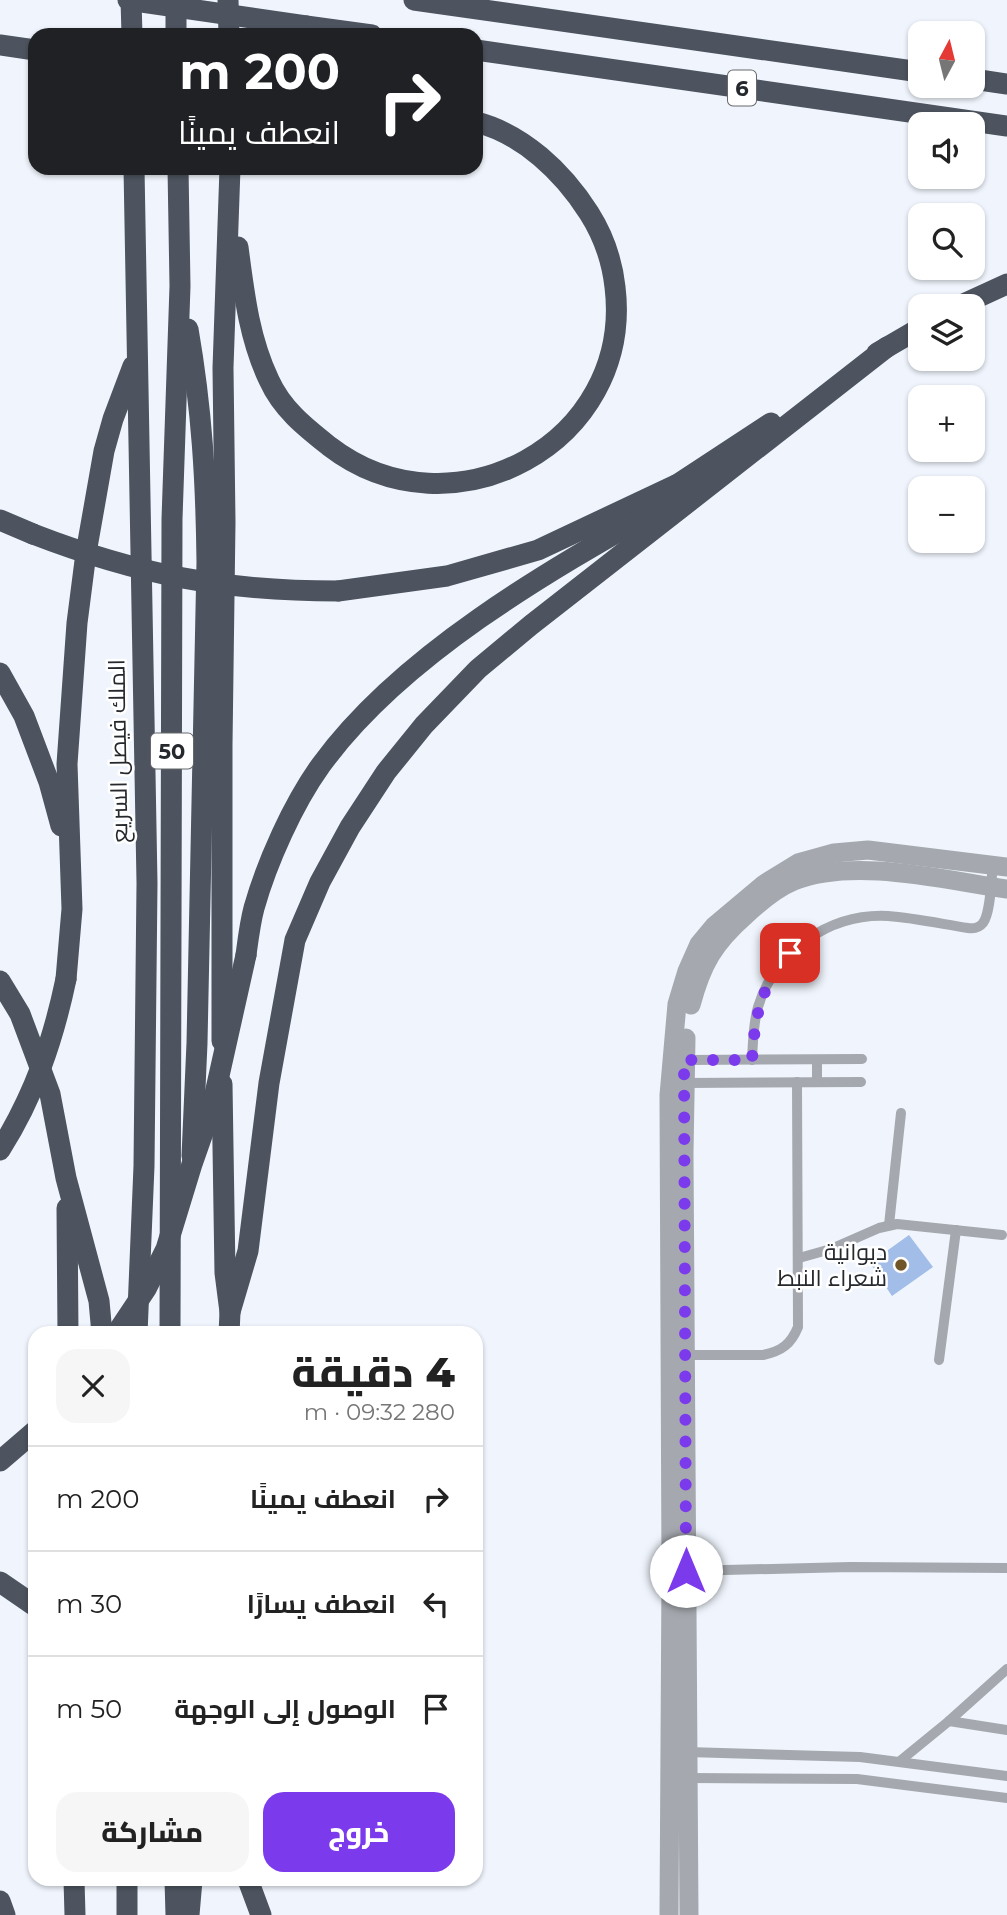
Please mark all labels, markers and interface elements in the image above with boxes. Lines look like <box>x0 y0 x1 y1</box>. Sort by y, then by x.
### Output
north arrow <box>908 21 985 98</box>
map controls <box>908 21 985 553</box>
text: 200 m <box>179 42 340 101</box>
icon: right <box>364 56 455 147</box>
road number: 6 <box>728 70 756 106</box>
button: sound <box>908 112 985 189</box>
text: انعطف يمينًا <box>178 113 340 152</box>
button: search <box>908 203 985 280</box>
button: layers <box>908 294 985 371</box>
button: + <box>908 385 985 462</box>
button: − <box>908 476 985 553</box>
street label: الملك فيصل السريع <box>102 659 136 843</box>
road number: 50 <box>151 734 193 768</box>
pin <box>760 923 820 983</box>
icon: arrive <box>771 934 809 972</box>
place label: ديوانية شعراء النبط <box>777 1238 887 1292</box>
marker: ديوانية شعراء النبط <box>893 1257 909 1273</box>
text: 4 دقيقة <box>291 1346 455 1398</box>
button: close <box>56 1349 130 1423</box>
text: 280 m · 09:32 <box>304 1398 455 1426</box>
icon: right <box>417 1480 455 1518</box>
text: 200 m <box>56 1483 140 1515</box>
text: انعطف يمينًا <box>250 1483 396 1515</box>
position arrow <box>649 1534 723 1608</box>
icon: left <box>417 1585 455 1623</box>
text: 30 m <box>56 1588 122 1620</box>
text: انعطف يسارًا <box>247 1588 396 1620</box>
icon: arrive <box>417 1690 455 1728</box>
text: 50 m <box>56 1693 122 1725</box>
text: الوصول إلى الوجهة <box>174 1693 396 1725</box>
button: مشاركة <box>56 1792 249 1872</box>
button: خروج <box>263 1792 455 1872</box>

